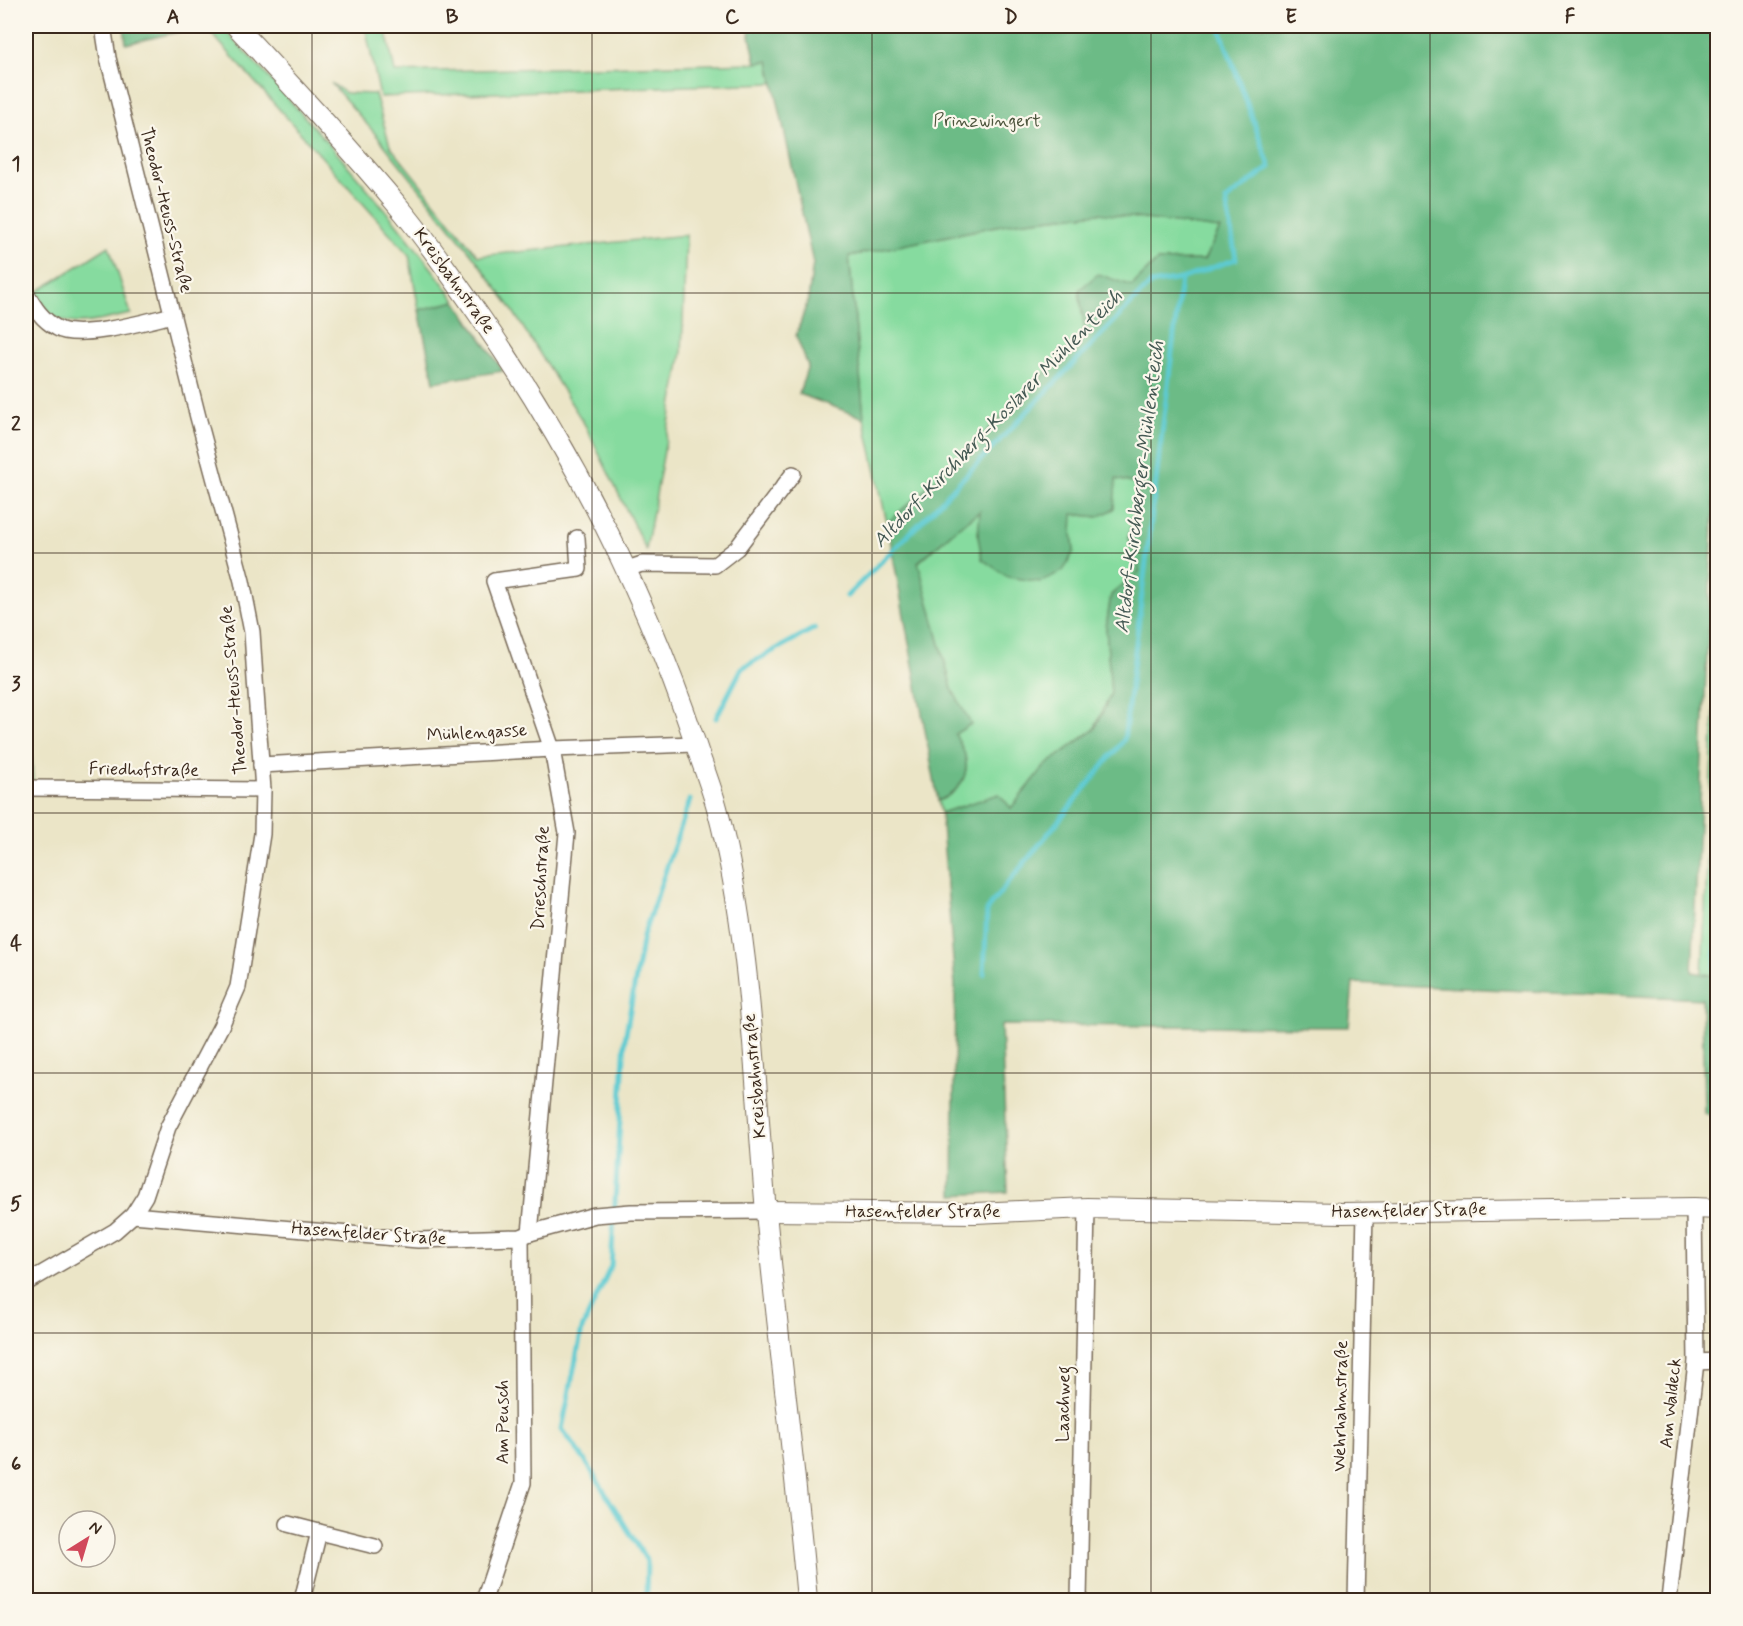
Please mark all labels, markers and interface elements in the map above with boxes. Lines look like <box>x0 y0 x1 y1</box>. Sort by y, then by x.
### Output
text: A <box>166 4 180 31</box>
text: B <box>446 4 459 31</box>
text: C <box>725 4 740 31</box>
text: D <box>1004 4 1018 31</box>
text: E <box>1285 4 1297 31</box>
text: F <box>1565 4 1576 31</box>
park label: Prinzwingert <box>933 109 1041 133</box>
street label: Theodor-Heuss-Straße <box>134 125 198 295</box>
text: 1 <box>12 151 20 178</box>
street label: Kreisbahnstraße <box>407 223 501 339</box>
water label: Altdorf-Kirchberg-Koslarer Mühlenteich <box>867 284 1131 555</box>
water label: Altdorf-Kirchberger-Mühlenteich <box>1109 339 1173 635</box>
text: 2 <box>11 411 21 438</box>
street label: Theodor-Heuss-Straße <box>215 604 253 776</box>
text: 3 <box>11 671 21 698</box>
street label: Mühlengasse <box>426 718 528 748</box>
street label: Friedhofstraße <box>89 757 199 783</box>
street label: Drieschstraße <box>526 825 556 931</box>
text: 4 <box>10 931 22 958</box>
street label: Kreisbahnstraße <box>738 1012 772 1139</box>
text: 5 <box>10 1191 22 1218</box>
street label: Hasenfelder Straße <box>1331 1198 1487 1224</box>
street label: Hasenfelder Straße <box>845 1200 1001 1224</box>
street label: Hasenfelder Straße <box>291 1217 448 1251</box>
street label: Wehrhahnstraße <box>1328 1340 1354 1472</box>
street label: Am Waldeck <box>1654 1357 1688 1449</box>
street label: Laachweg <box>1051 1366 1079 1443</box>
street label: Am Peusch <box>491 1380 515 1464</box>
text: 6 <box>11 1451 21 1478</box>
north arrow <box>57 1509 117 1569</box>
text: N <box>85 1517 106 1540</box>

